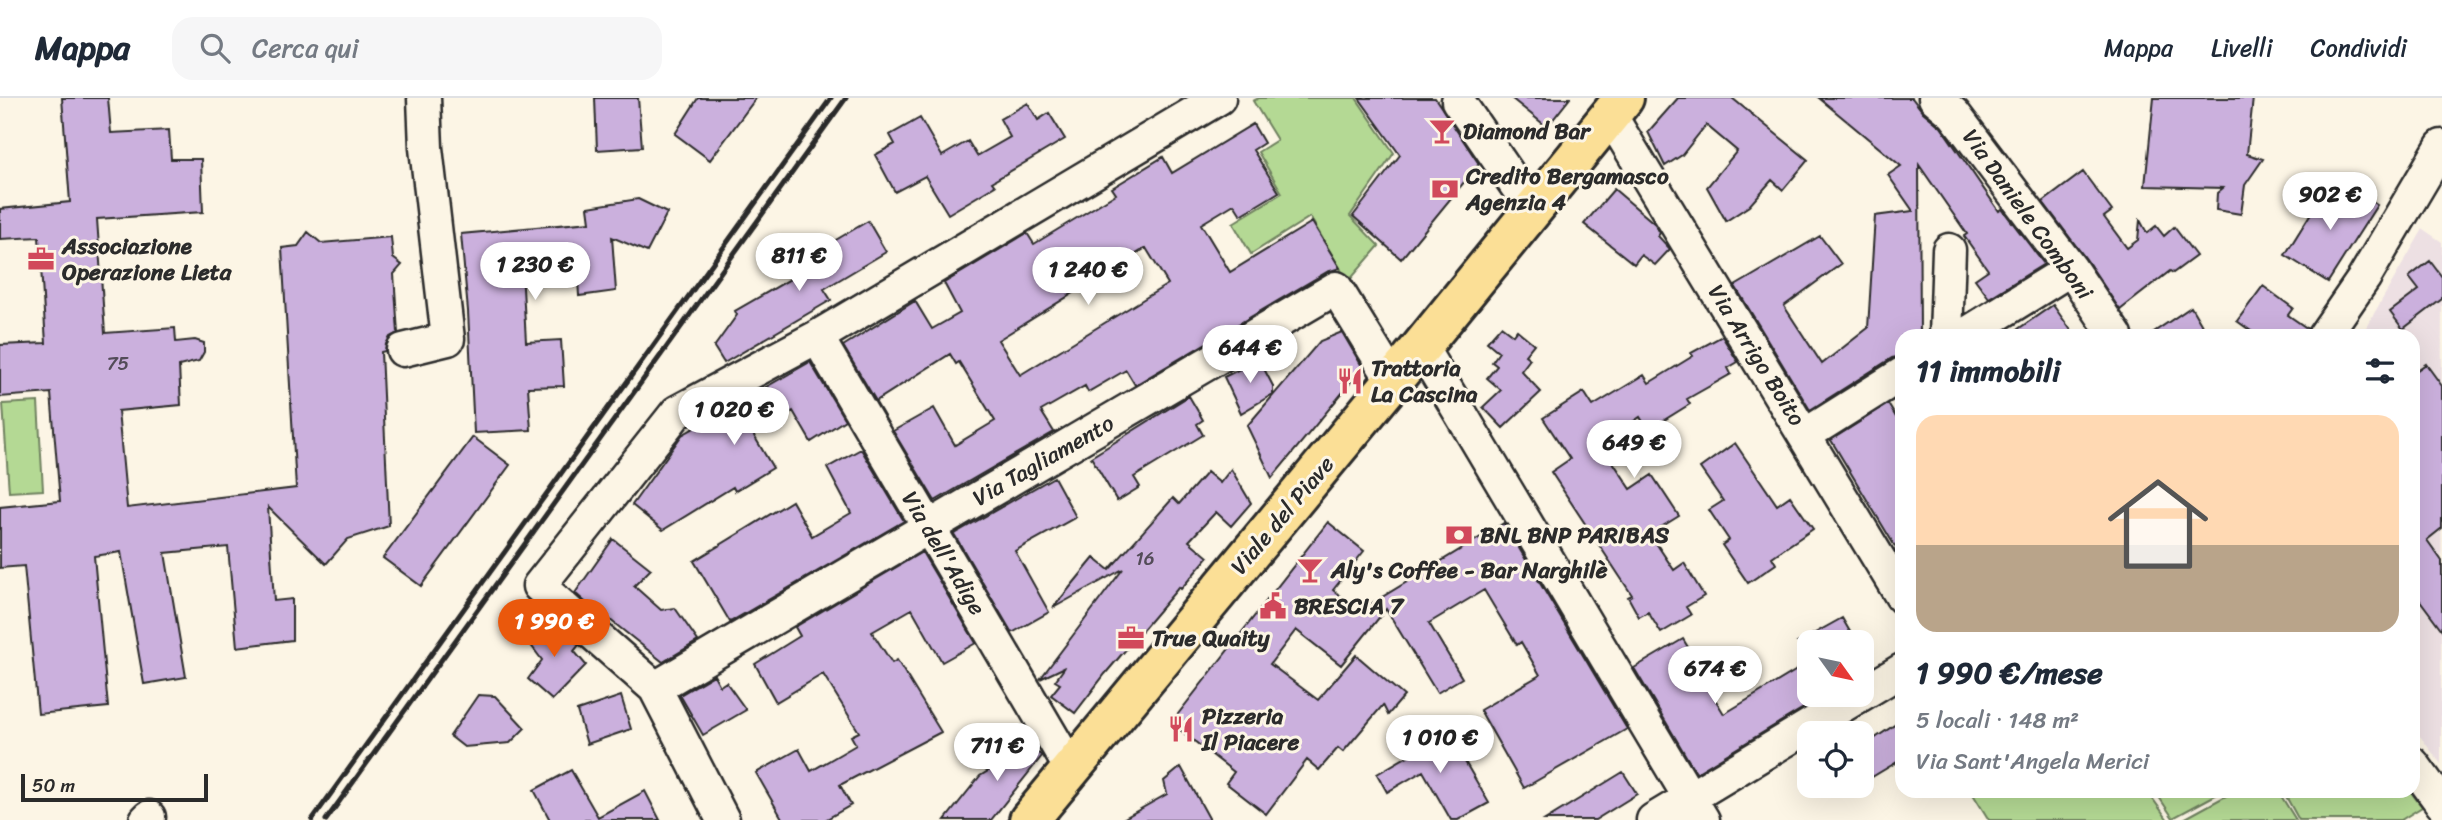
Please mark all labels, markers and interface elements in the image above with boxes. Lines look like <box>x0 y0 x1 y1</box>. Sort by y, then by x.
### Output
search box <box>172 17 662 80</box>
text: Mappa <box>35 19 130 77</box>
text: Cerca qui <box>252 25 359 71</box>
text: Mappa <box>2104 27 2173 69</box>
text: Livelli <box>2211 27 2273 69</box>
text: Condividi <box>2311 27 2407 69</box>
icon: search <box>196 29 234 67</box>
place label: Diamond Bar <box>1463 111 1592 152</box>
bar icon: Diamond Bar <box>1427 116 1457 146</box>
street label: Via Daniele Comboni <box>1951 120 2104 309</box>
place label: Credito Bergamasco Agenzia 4 <box>1465 156 1669 223</box>
pin: 902 € <box>2281 172 2379 232</box>
bank icon: Credito Bergamasco Agenzia 4 <box>1430 174 1460 204</box>
text: 902 € <box>2298 174 2362 215</box>
place label: Associazione Operazione Lieta <box>61 226 233 293</box>
pin: 811 € <box>750 234 848 293</box>
text: 811 € <box>772 235 826 276</box>
pin: 1 230 € <box>470 242 600 302</box>
office icon: Associazione Operazione Lieta <box>26 244 56 274</box>
text: 1 230 € <box>496 244 574 285</box>
pin: 1 240 € <box>1023 248 1153 307</box>
text: 1 240 € <box>1048 249 1128 290</box>
street label: Via Arrigo Boito <box>1696 276 1817 435</box>
pin: 644 € <box>1201 326 1299 385</box>
text: 644 € <box>1218 327 1282 368</box>
text: 11 immobili <box>1916 344 2060 398</box>
house number: 75 <box>107 347 130 380</box>
place label: Trattoria La Cascina <box>1371 348 1478 415</box>
icon: filters <box>2361 352 2399 390</box>
restaurant icon: Trattoria La Cascina <box>1335 366 1365 396</box>
pin: 1 020 € <box>669 388 799 447</box>
text: 1 020 € <box>694 389 774 430</box>
street label: Via Tagliamento <box>965 403 1122 518</box>
pin: 649 € <box>1585 420 1683 480</box>
text: 649 € <box>1603 422 1665 463</box>
street label: Viale del Piave <box>1220 446 1345 584</box>
icon: home <box>2095 461 2221 587</box>
street label: Via dell'Adige <box>890 483 997 624</box>
place label: BNL BNP PARIBAS <box>1480 515 1670 556</box>
bank icon: BNL BNP PARIBAS <box>1444 520 1474 550</box>
house number: 16 <box>1136 542 1154 575</box>
place label: Aly's Coffee - Bar Narghilè <box>1330 550 1608 591</box>
bar icon: Aly's Coffee - Bar Narghilè <box>1295 555 1325 585</box>
place label: BRESCIA 7 <box>1294 586 1405 627</box>
public building icon: BRESCIA 7 <box>1258 591 1288 621</box>
pin: 1 990 € <box>489 600 619 659</box>
text: 1 990 € <box>514 601 594 642</box>
place label: True Quaity <box>1152 618 1270 659</box>
office icon: True Quaity <box>1116 623 1146 653</box>
north arrow <box>1797 630 1874 707</box>
map controls <box>1797 630 1874 798</box>
pin: 674 € <box>1666 646 1764 706</box>
text: 1 990 €/mese <box>1916 646 2103 700</box>
text: 674 € <box>1684 648 1746 689</box>
place label: Pizzeria Il Piacere <box>1201 696 1299 763</box>
text: 5 locali · 148 m² <box>1916 700 2079 741</box>
restaurant icon: Pizzeria Il Piacere <box>1166 714 1196 744</box>
pin: 1 010 € <box>1375 716 1505 775</box>
text: 1 010 € <box>1402 717 1478 758</box>
button: locate <box>1797 721 1874 798</box>
pin: 711 € <box>948 724 1046 783</box>
text: 711 € <box>970 725 1024 766</box>
text: Via Sant'Angela Merici <box>1916 741 2149 782</box>
text: 50 m <box>32 769 75 802</box>
scale bar <box>21 771 208 803</box>

